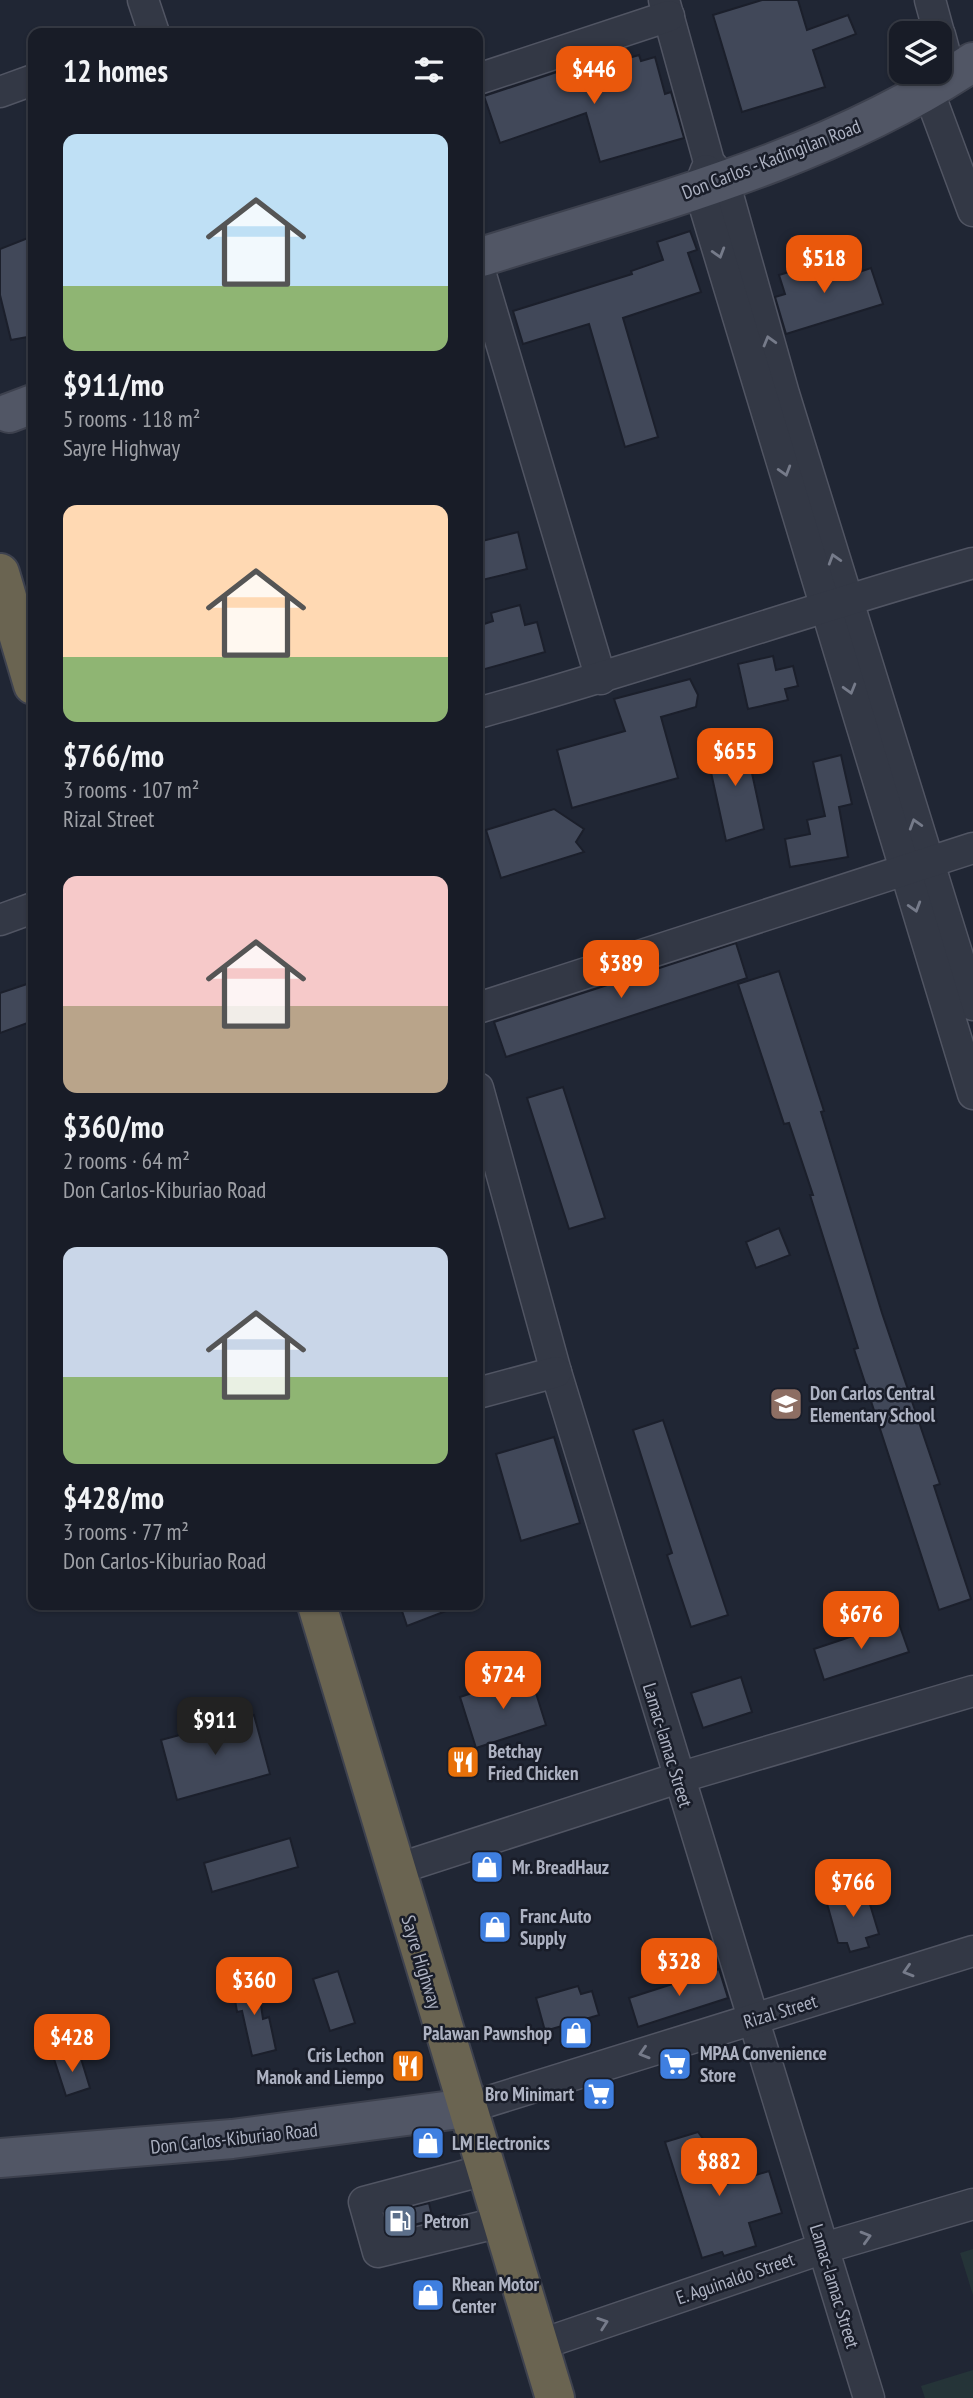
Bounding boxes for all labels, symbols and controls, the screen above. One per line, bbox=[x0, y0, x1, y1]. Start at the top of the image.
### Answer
map controls bbox=[889, 21, 952, 84]
button: layers bbox=[889, 21, 952, 84]
pin: $446 bbox=[553, 46, 635, 106]
text: 12 homes bbox=[63, 51, 168, 90]
icon: filters bbox=[410, 51, 448, 89]
text: $446 bbox=[572, 54, 616, 83]
street label: Don Carlos - Kadingilan Road bbox=[678, 114, 864, 204]
icon: home bbox=[193, 179, 319, 305]
pin: $518 bbox=[783, 236, 865, 295]
text: $518 bbox=[802, 243, 846, 272]
one-way arrow bbox=[711, 247, 726, 259]
one-way arrow bbox=[763, 335, 778, 347]
text: $911/mo bbox=[63, 365, 164, 404]
text: 5 rooms · 118 m² bbox=[63, 404, 200, 433]
text: Sayre Highway bbox=[63, 433, 180, 462]
one-way arrow bbox=[777, 465, 792, 477]
icon: home bbox=[193, 550, 319, 676]
one-way arrow bbox=[828, 553, 843, 565]
one-way arrow bbox=[842, 683, 857, 695]
pin: $655 bbox=[694, 728, 776, 788]
text: $766/mo bbox=[63, 736, 164, 775]
text: $655 bbox=[713, 736, 757, 765]
text: 3 rooms · 107 m² bbox=[63, 775, 199, 804]
text: Rizal Street bbox=[63, 804, 154, 833]
one-way arrow bbox=[908, 818, 923, 830]
one-way arrow bbox=[906, 901, 921, 913]
icon: home bbox=[193, 921, 319, 1047]
pin: $389 bbox=[580, 940, 662, 1000]
text: $389 bbox=[599, 948, 643, 977]
text: $360/mo bbox=[63, 1107, 164, 1146]
text: 2 rooms · 64 m² bbox=[63, 1146, 190, 1175]
text: Don Carlos-Kiburiao Road bbox=[63, 1175, 266, 1204]
icon: home bbox=[193, 1292, 319, 1418]
place label: Don Carlos Central Elementary School bbox=[810, 1381, 935, 1427]
school or university icon: Don Carlos Central Elementary School bbox=[767, 1385, 805, 1423]
text: $428/mo bbox=[63, 1478, 164, 1517]
text: 3 rooms · 77 m² bbox=[63, 1517, 189, 1546]
text: Don Carlos-Kiburiao Road bbox=[63, 1546, 266, 1575]
pin: $676 bbox=[820, 1592, 902, 1651]
text: $676 bbox=[839, 1599, 883, 1628]
pin: $724 bbox=[462, 1652, 544, 1711]
text: $724 bbox=[481, 1659, 525, 1688]
street label: Lamac-lamac Street bbox=[638, 1680, 698, 1811]
pin: $911 bbox=[174, 1698, 256, 1757]
text: $911 bbox=[193, 1705, 237, 1734]
place label: Betchay Fried Chicken bbox=[488, 1739, 579, 1785]
restaurant icon: Betchay Fried Chicken bbox=[444, 1743, 482, 1781]
shop icon: Mr. BreadHauz bbox=[468, 1848, 506, 1886]
place label: Mr. BreadHauz bbox=[512, 1855, 609, 1879]
pin: $766 bbox=[812, 1860, 894, 1919]
text: $766 bbox=[831, 1867, 875, 1896]
place label: Franc Auto Supply bbox=[520, 1904, 591, 1950]
shop icon: Franc Auto Supply bbox=[476, 1908, 514, 1946]
street label: Sayre Highway bbox=[396, 1912, 448, 2013]
pin: $328 bbox=[638, 1938, 720, 1998]
text: $328 bbox=[657, 1946, 701, 1975]
pin: $360 bbox=[213, 1958, 295, 2017]
one-way arrow bbox=[902, 1963, 914, 1978]
text: $360 bbox=[232, 1965, 276, 1994]
street label: Rizal Street bbox=[740, 1988, 820, 2034]
pin: $428 bbox=[31, 2014, 113, 2074]
shop icon: Palawan Pawnshop bbox=[557, 2014, 595, 2052]
place label: Palawan Pawnshop bbox=[423, 2021, 552, 2045]
text: $428 bbox=[50, 2022, 94, 2051]
place label: MPAA Convenience Store bbox=[700, 2041, 827, 2087]
place label: Cris Lechon Manok and Liempo bbox=[257, 2043, 384, 2089]
one-way arrow bbox=[638, 2044, 650, 2059]
supermarket icon: MPAA Convenience Store bbox=[656, 2045, 694, 2083]
restaurant icon: Cris Lechon Manok and Liempo bbox=[389, 2047, 427, 2085]
supermarket icon: Bro Minimart bbox=[580, 2075, 618, 2113]
place label: Bro Minimart bbox=[485, 2082, 574, 2106]
street label: Don Carlos-Kiburiao Road bbox=[149, 2117, 319, 2159]
shop icon: LM Electronics bbox=[409, 2124, 447, 2162]
place label: LM Electronics bbox=[452, 2131, 550, 2155]
pin: $882 bbox=[678, 2138, 760, 2198]
text: $882 bbox=[697, 2146, 741, 2175]
fuel station icon: Petron bbox=[381, 2202, 419, 2240]
place label: Petron bbox=[424, 2209, 469, 2233]
street label: Lamac-lamac Street bbox=[805, 2221, 865, 2352]
one-way arrow bbox=[860, 2230, 872, 2245]
street label: E. Aguinaldo Street bbox=[673, 2246, 798, 2309]
place label: Rhean Motor Center bbox=[452, 2272, 540, 2318]
shop icon: Rhean Motor Center bbox=[409, 2276, 447, 2314]
one-way arrow bbox=[597, 2317, 609, 2331]

